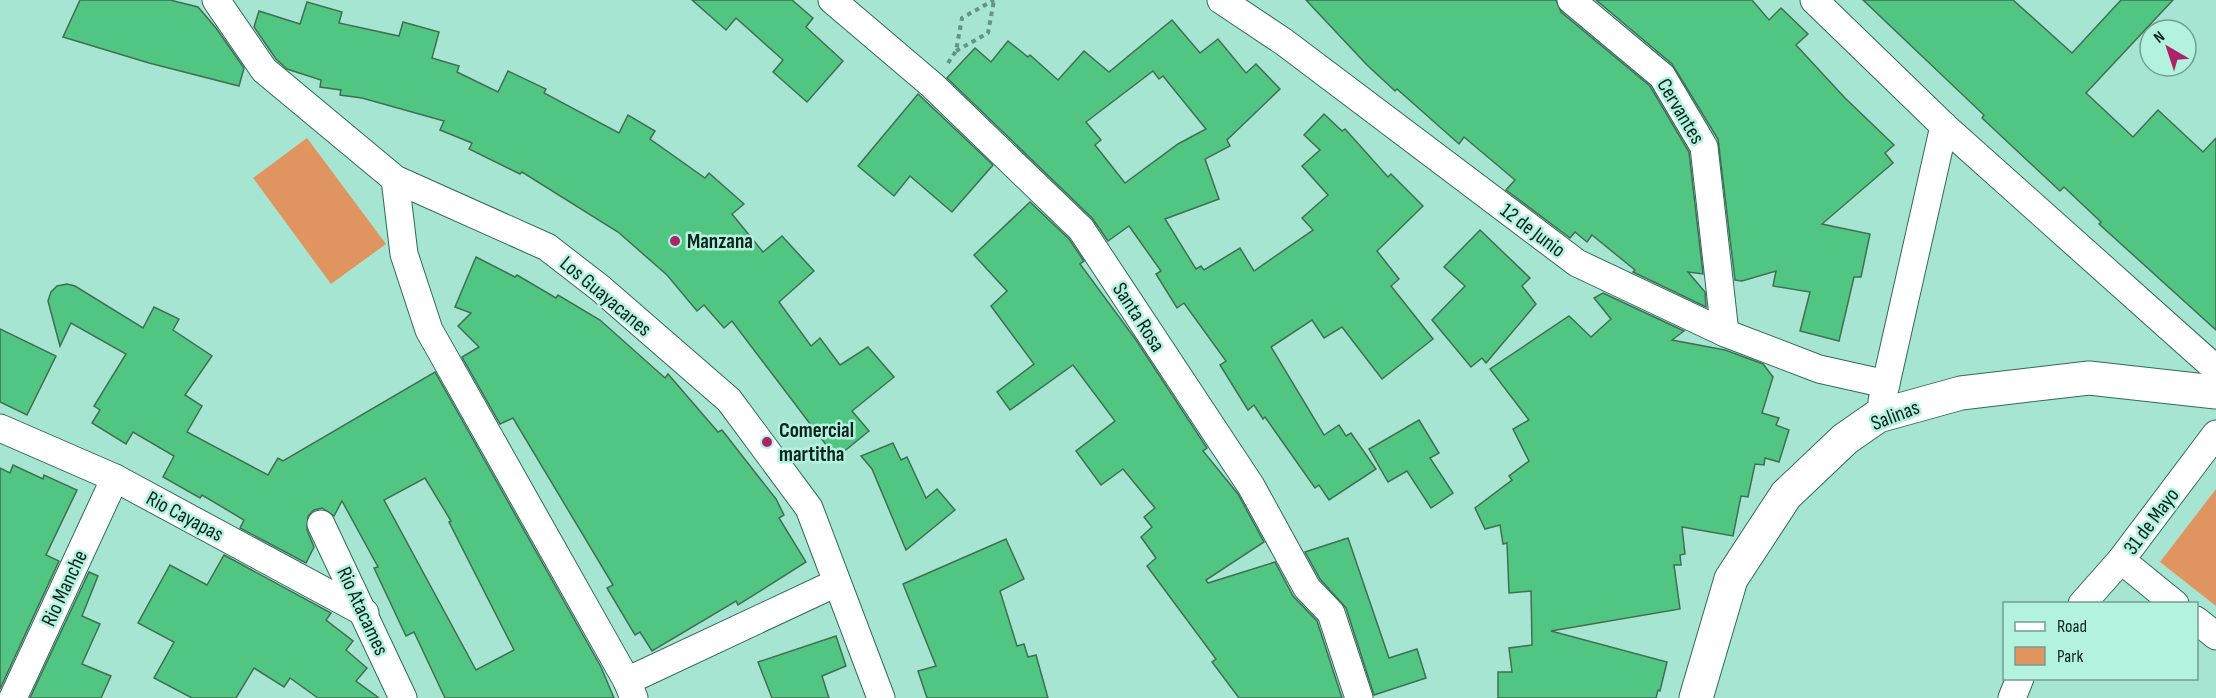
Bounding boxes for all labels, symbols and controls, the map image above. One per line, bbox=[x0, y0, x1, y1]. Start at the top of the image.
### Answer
north arrow bbox=[2138, 18, 2198, 78]
text: N bbox=[2150, 27, 2169, 48]
street label: Cervantes bbox=[1651, 74, 1710, 149]
street label: 12 de Junio bbox=[1495, 198, 1570, 263]
place label: Manzana bbox=[687, 229, 753, 254]
marker: Manzana bbox=[668, 234, 682, 248]
street label: Los Guayacanes bbox=[555, 251, 656, 342]
street label: Santa Rosa bbox=[1107, 278, 1170, 357]
street label: Salinas bbox=[1867, 395, 1923, 436]
place label: Comercial martitha bbox=[779, 418, 854, 467]
marker: Comercial martitha bbox=[760, 435, 774, 449]
street label: 31 de Mayo bbox=[2118, 483, 2185, 560]
street label: Rio Cayapas bbox=[142, 486, 228, 547]
street label: Rio Manche bbox=[36, 546, 93, 630]
street label: Rio Atacames bbox=[331, 563, 394, 659]
legend bbox=[2003, 602, 2198, 680]
text: Road bbox=[2057, 616, 2087, 637]
text: Park bbox=[2057, 646, 2083, 667]

